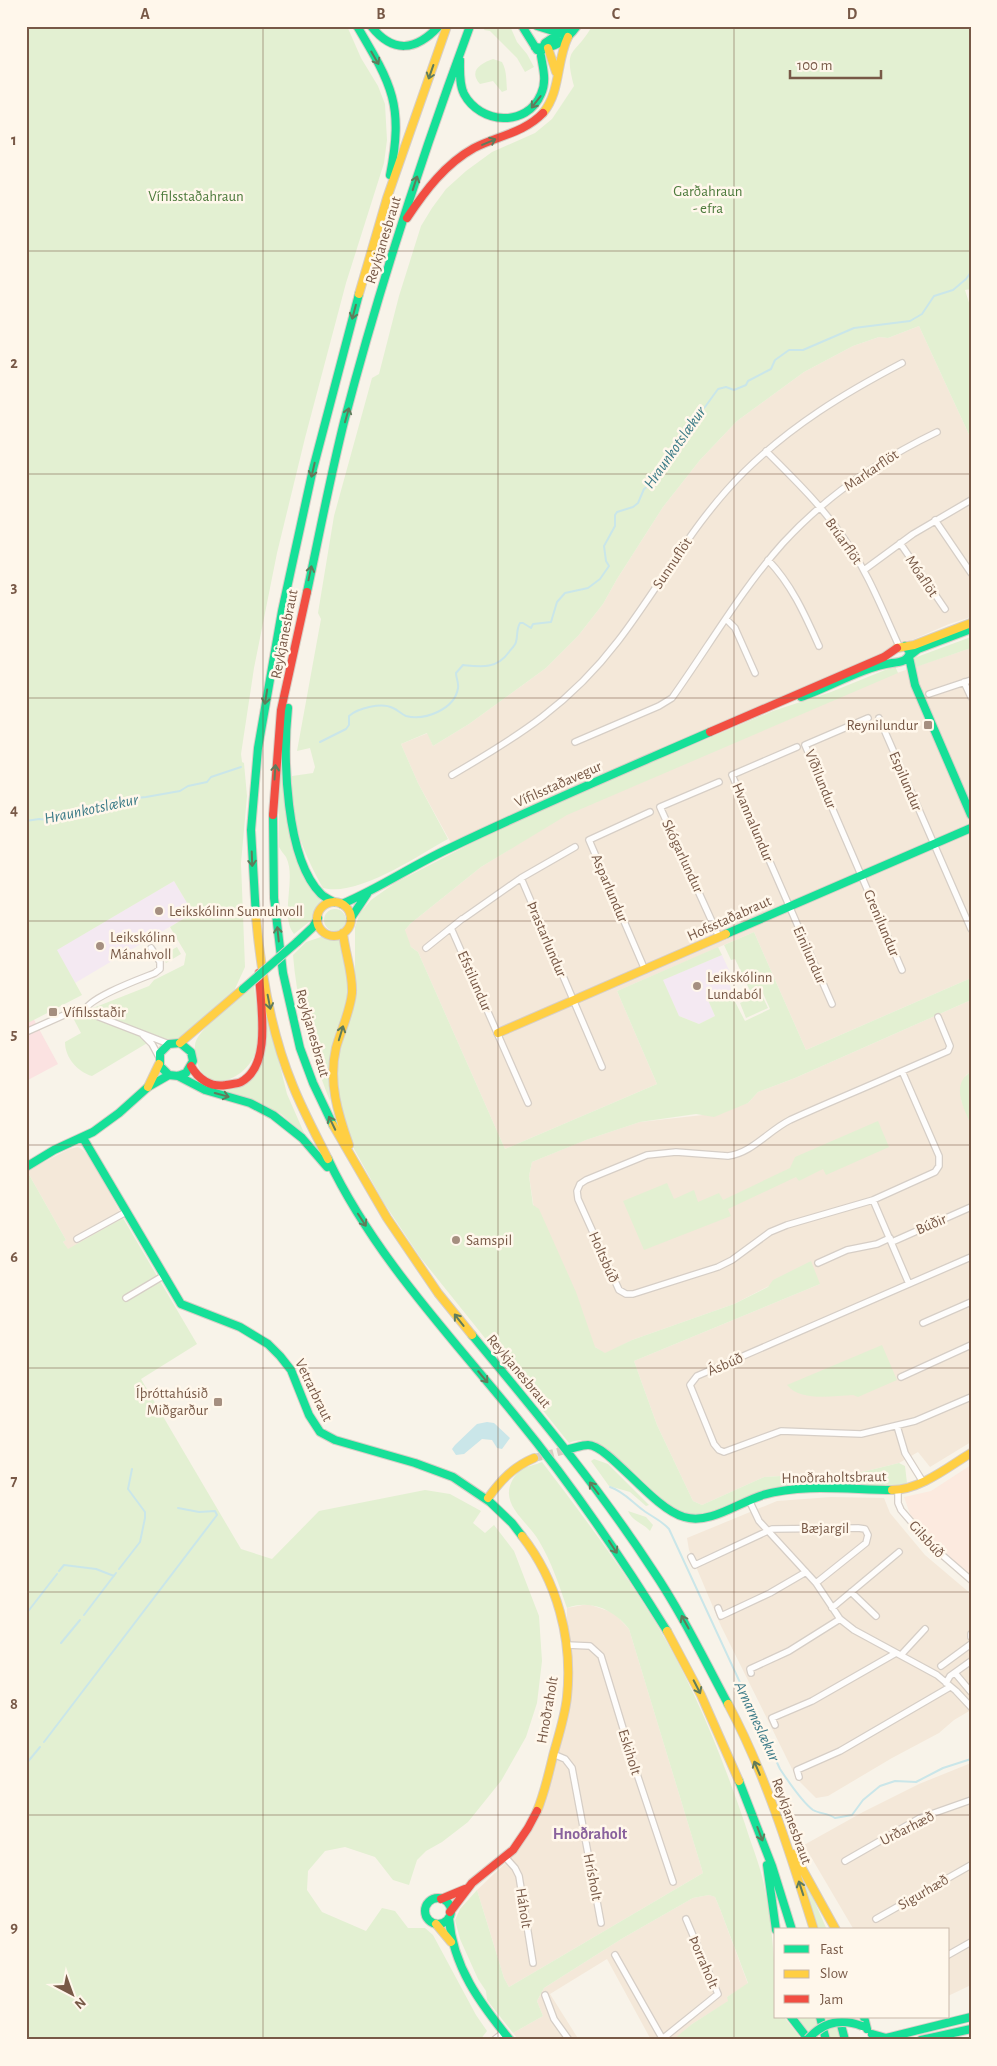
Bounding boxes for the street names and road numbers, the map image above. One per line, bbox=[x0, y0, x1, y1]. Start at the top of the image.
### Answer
street label: Reykjanesbraut bbox=[363, 194, 404, 286]
street label: Markarflöt bbox=[841, 447, 901, 494]
street label: Brúarflöt bbox=[822, 515, 865, 567]
street label: Sunnuflöt bbox=[650, 535, 695, 592]
street label: Móaflöt bbox=[902, 553, 941, 600]
street label: Reykjanesbraut bbox=[268, 588, 301, 680]
street label: Víðilundur bbox=[802, 748, 839, 811]
street label: Espilundur bbox=[886, 749, 925, 813]
street label: Vífilsstaðavegur bbox=[512, 759, 604, 810]
street label: Hvannalundur bbox=[729, 781, 776, 864]
street label: Skógarlundur bbox=[659, 817, 706, 895]
street label: Asparlundur bbox=[588, 852, 631, 925]
street label: Grenilundur bbox=[861, 888, 902, 959]
street label: Hofsstaðabraut bbox=[685, 893, 774, 944]
street label: Þrastarlundur bbox=[524, 899, 569, 979]
street label: Einilundur bbox=[790, 924, 829, 986]
street label: Efstilundur bbox=[455, 949, 495, 1014]
street label: Reykjanesbraut bbox=[293, 988, 332, 1079]
street label: Búðir bbox=[914, 1211, 949, 1238]
street label: Holtsbúð bbox=[586, 1229, 621, 1285]
street label: Reykjanesbraut bbox=[484, 1332, 554, 1411]
street label: Ásbúð bbox=[704, 1349, 745, 1379]
street label: Vetrarbraut bbox=[292, 1357, 335, 1424]
street label: Hnoðraholtsbraut bbox=[781, 1469, 887, 1486]
street label: Gilsbúð bbox=[906, 1518, 947, 1561]
street label: Bæjargil bbox=[801, 1521, 849, 1536]
street label: Hnoðraholt bbox=[534, 1675, 561, 1745]
street label: Eskiholt bbox=[615, 1728, 644, 1777]
street label: Reykjanesbraut bbox=[769, 1776, 814, 1866]
street label: Urðarhæð bbox=[878, 1809, 937, 1848]
street label: Hrísholt bbox=[581, 1852, 604, 1902]
street label: Sigurhæð bbox=[895, 1872, 951, 1913]
street label: Háholt bbox=[513, 1887, 534, 1929]
street label: Þorraholt bbox=[686, 1934, 721, 1991]

